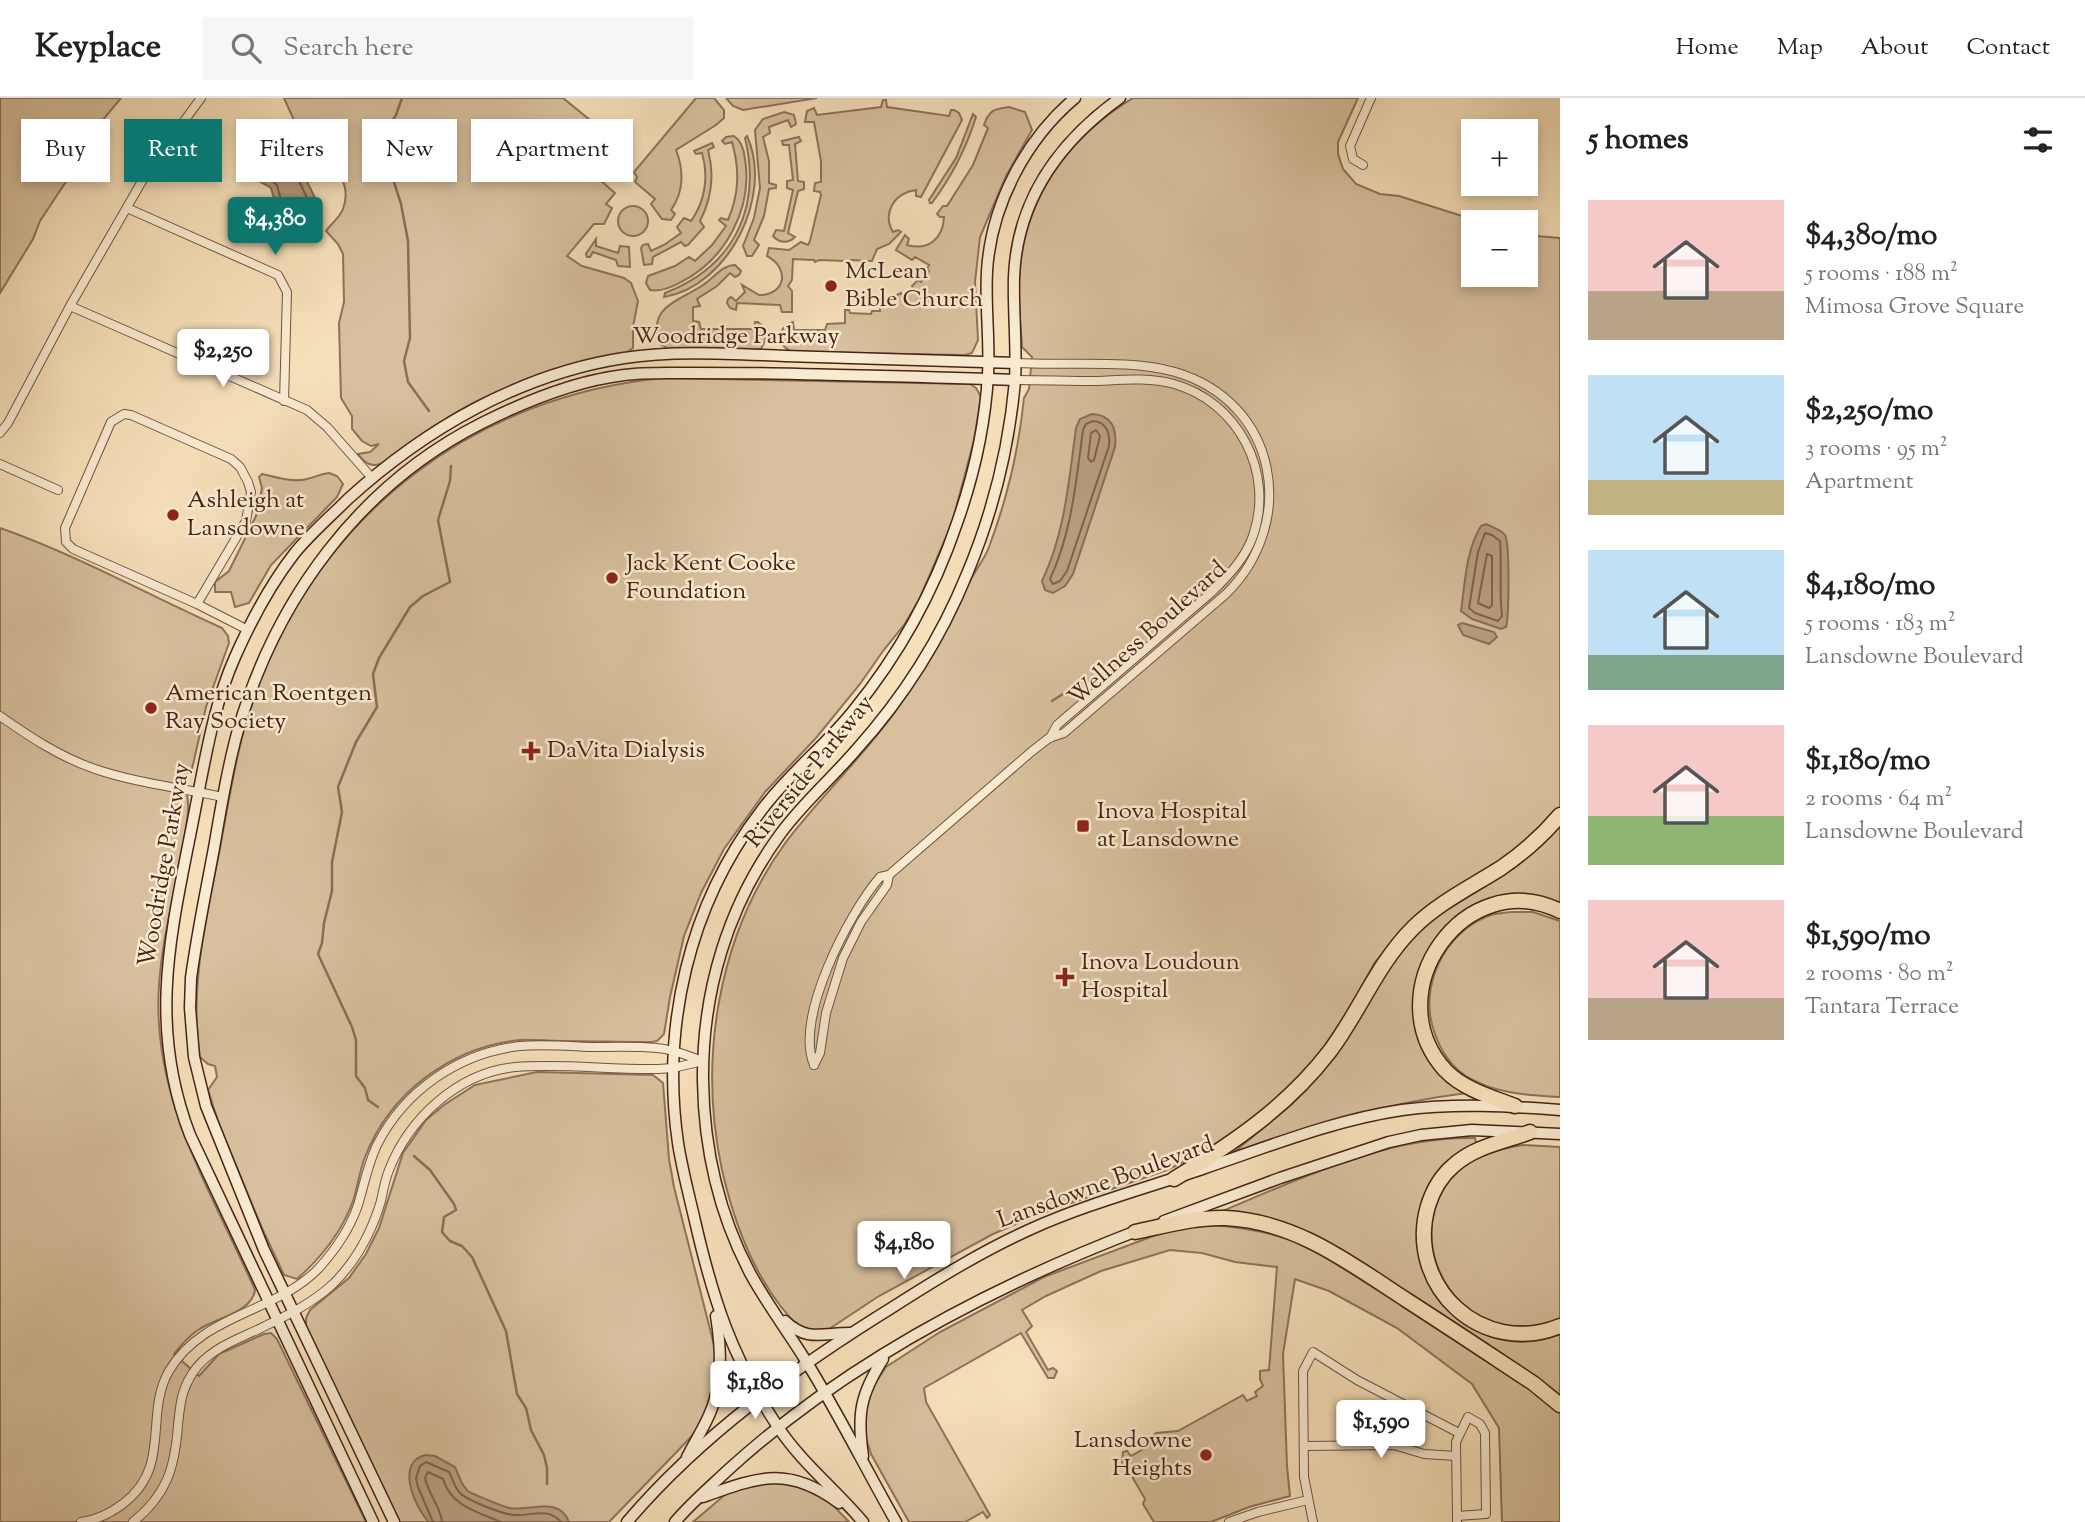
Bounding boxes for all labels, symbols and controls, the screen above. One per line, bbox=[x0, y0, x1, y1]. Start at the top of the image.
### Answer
search box bbox=[203, 17, 693, 80]
text: Keyplace bbox=[35, 24, 161, 72]
icon: search bbox=[227, 29, 265, 67]
text: Search here bbox=[283, 30, 414, 67]
text: Home bbox=[1676, 31, 1739, 65]
text: Map bbox=[1777, 31, 1823, 65]
text: About bbox=[1861, 31, 1928, 65]
text: Contact bbox=[1966, 31, 2050, 65]
chip: Buy bbox=[21, 119, 110, 182]
chip: Rent bbox=[124, 119, 222, 182]
chip: Filters bbox=[236, 119, 348, 182]
chip: New bbox=[362, 119, 457, 182]
chip: Apartment bbox=[471, 119, 633, 182]
map controls bbox=[1461, 119, 1538, 287]
button: + bbox=[1461, 119, 1538, 196]
text: 5 homes bbox=[1588, 119, 1689, 162]
icon: filters bbox=[2019, 121, 2057, 159]
pin: $4,380 bbox=[218, 198, 332, 257]
text: $4,380 bbox=[244, 203, 306, 236]
button: − bbox=[1461, 210, 1538, 287]
text: $4,380/mo bbox=[1805, 215, 1937, 258]
icon: home bbox=[1644, 228, 1728, 312]
place label: McLean Bible Church bbox=[845, 255, 983, 317]
text: 5 rooms · 188 m² bbox=[1805, 258, 1958, 291]
marker: McLean Bible Church bbox=[823, 278, 839, 294]
text: Mimosa Grove Square bbox=[1805, 291, 2024, 324]
street label: Woodridge Parkway bbox=[633, 320, 839, 354]
pin: $2,250 bbox=[166, 330, 280, 389]
text: $2,250 bbox=[193, 335, 253, 368]
text: $2,250/mo bbox=[1805, 390, 1933, 433]
icon: home bbox=[1644, 403, 1728, 487]
text: 3 rooms · 95 m² bbox=[1805, 433, 1948, 466]
text: Apartment bbox=[1805, 466, 1914, 499]
place label: Ashleigh at Lansdowne bbox=[187, 484, 305, 546]
marker: Ashleigh at Lansdowne bbox=[165, 507, 181, 523]
place label: Jack Kent Cooke Foundation bbox=[624, 547, 796, 609]
street label: Wellness Boulevard bbox=[1061, 553, 1235, 715]
text: $4,180/mo bbox=[1805, 565, 1935, 608]
marker: Jack Kent Cooke Foundation bbox=[604, 570, 620, 586]
icon: home bbox=[1644, 578, 1728, 662]
text: 5 rooms · 183 m² bbox=[1805, 608, 1956, 641]
text: Lansdowne Boulevard bbox=[1805, 641, 2024, 674]
place label: American Roentgen Ray Society bbox=[165, 677, 372, 739]
street label: Riverside Parkway bbox=[738, 688, 882, 856]
marker: American Roentgen Ray Society bbox=[143, 700, 159, 716]
place label: DaVita Dialysis bbox=[547, 734, 705, 768]
text: $1,180/mo bbox=[1805, 740, 1931, 783]
marker: DaVita Dialysis bbox=[521, 741, 541, 761]
icon: home bbox=[1644, 753, 1728, 837]
street label: Woodridge Parkway bbox=[130, 760, 200, 970]
text: 2 rooms · 64 m² bbox=[1805, 783, 1952, 816]
place label: Inova Hospital at Lansdowne bbox=[1097, 795, 1248, 857]
text: Lansdowne Boulevard bbox=[1805, 816, 2024, 849]
marker: Inova Hospital at Lansdowne bbox=[1075, 818, 1091, 834]
text: $1,590/mo bbox=[1805, 915, 1931, 958]
icon: home bbox=[1644, 928, 1728, 1012]
place label: Inova Loudoun Hospital bbox=[1081, 946, 1240, 1008]
text: 2 rooms · 80 m² bbox=[1805, 958, 1953, 991]
marker: Inova Loudoun Hospital bbox=[1055, 967, 1075, 987]
text: Tantara Terrace bbox=[1805, 991, 1959, 1024]
street label: Lansdowne Boulevard bbox=[993, 1128, 1219, 1238]
pin: $4,180 bbox=[847, 1222, 961, 1281]
text: $4,180 bbox=[873, 1227, 935, 1260]
pin: $1,180 bbox=[698, 1362, 812, 1421]
text: $1,180 bbox=[726, 1367, 784, 1400]
pin: $1,590 bbox=[1324, 1400, 1438, 1460]
text: $1,590 bbox=[1352, 1406, 1410, 1439]
place label: Lansdowne Heights bbox=[1074, 1424, 1192, 1486]
marker: Lansdowne Heights bbox=[1198, 1447, 1214, 1463]

